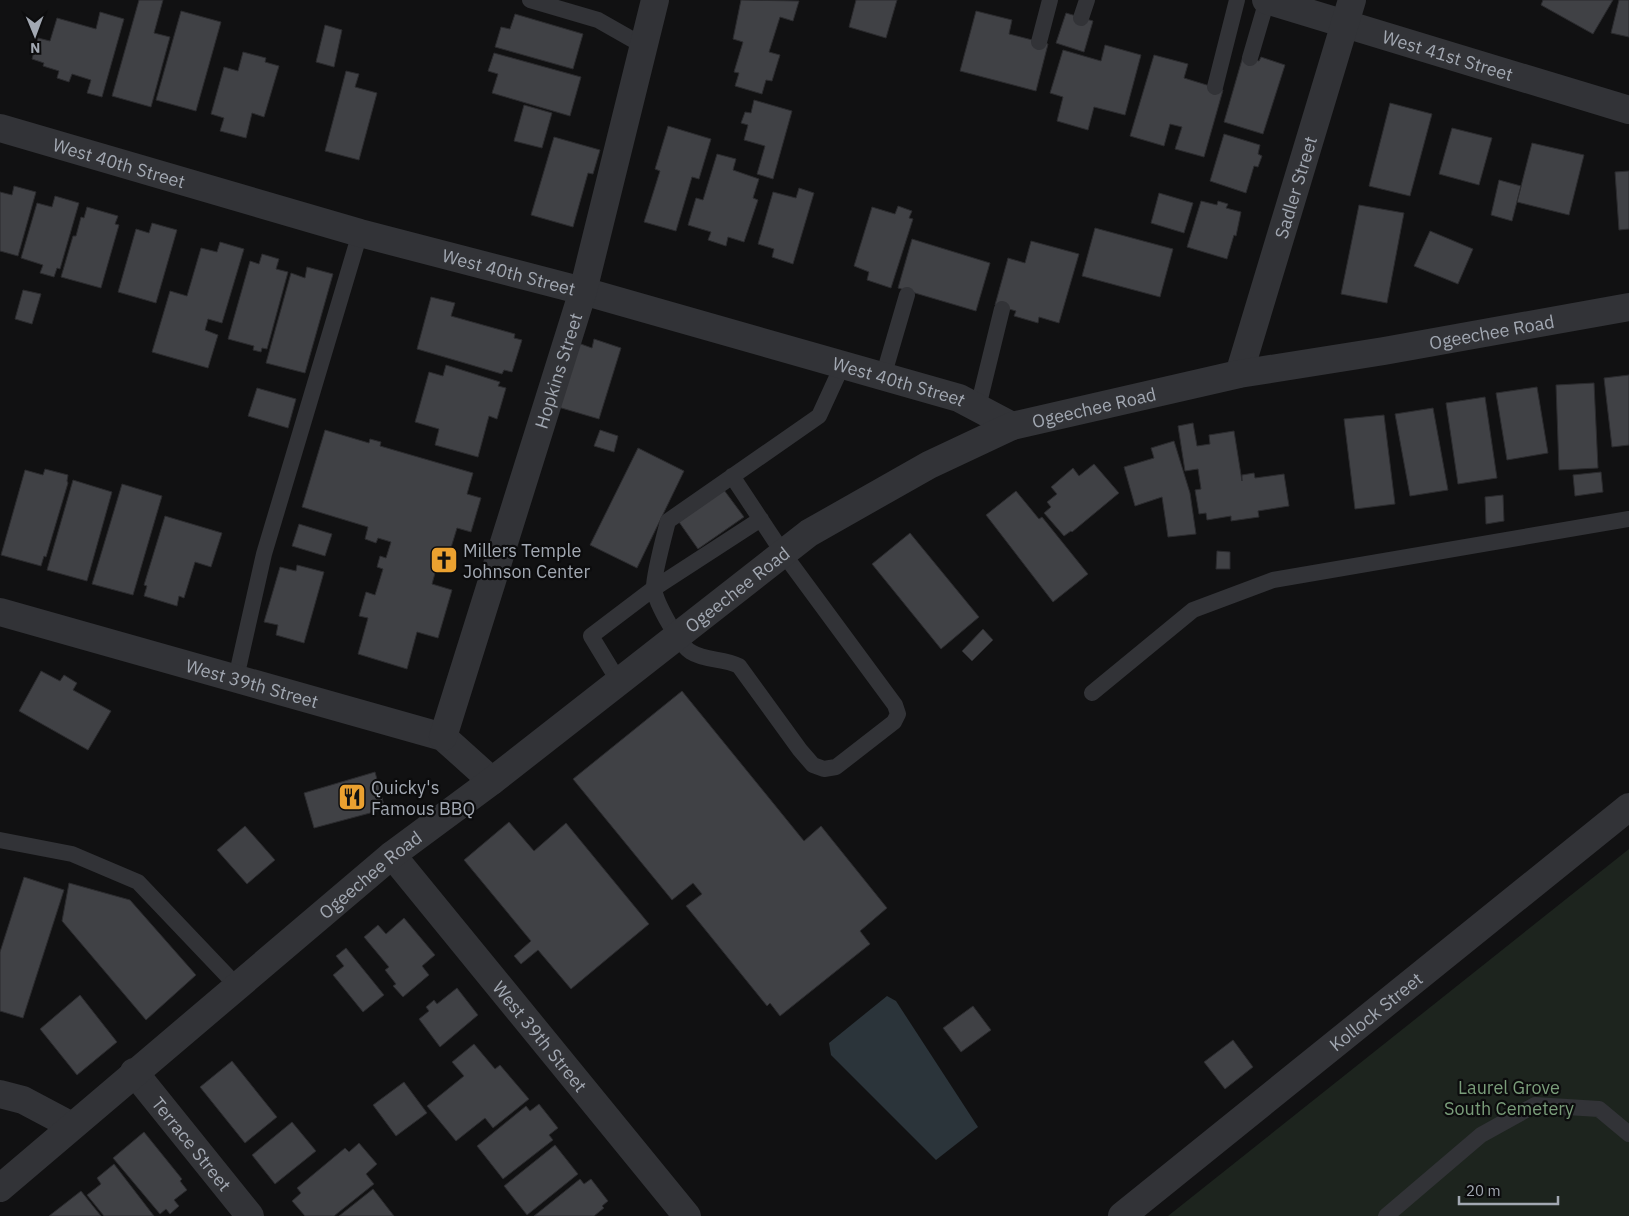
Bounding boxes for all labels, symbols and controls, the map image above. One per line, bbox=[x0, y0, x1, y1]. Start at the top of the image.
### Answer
north arrow bbox=[10, 10, 60, 60]
street label: West 41st Street bbox=[1380, 24, 1516, 86]
text: N bbox=[30, 39, 40, 57]
street label: West 40th Street bbox=[50, 133, 188, 193]
street label: Sadler Street bbox=[1269, 133, 1322, 241]
street label: West 40th Street bbox=[440, 243, 578, 300]
street label: Ogeechee Road bbox=[1427, 309, 1556, 354]
street label: Hopkins Street bbox=[529, 310, 587, 431]
street label: West 40th Street bbox=[830, 351, 970, 411]
street label: Ogeechee Road bbox=[1030, 382, 1158, 433]
place label: Millers Temple Johnson Center bbox=[463, 539, 590, 583]
street label: Ogeechee Road bbox=[680, 541, 794, 637]
church icon: Millers Temple Johnson Center bbox=[429, 545, 459, 575]
street label: West 39th Street bbox=[183, 654, 321, 713]
place label: Quicky's Famous BBQ bbox=[371, 776, 475, 820]
restaurant icon: Quicky's Famous BBQ bbox=[337, 782, 367, 812]
street label: Ogeechee Road bbox=[314, 826, 426, 924]
street label: Kollock Street bbox=[1324, 967, 1427, 1056]
street label: West 39th Street bbox=[488, 976, 592, 1096]
park label: Laurel Grove South Cemetery bbox=[1444, 1076, 1574, 1120]
street label: Terrace Street bbox=[147, 1092, 237, 1195]
scale bar bbox=[1459, 1174, 1558, 1206]
text: 20 m bbox=[1466, 1181, 1501, 1200]

